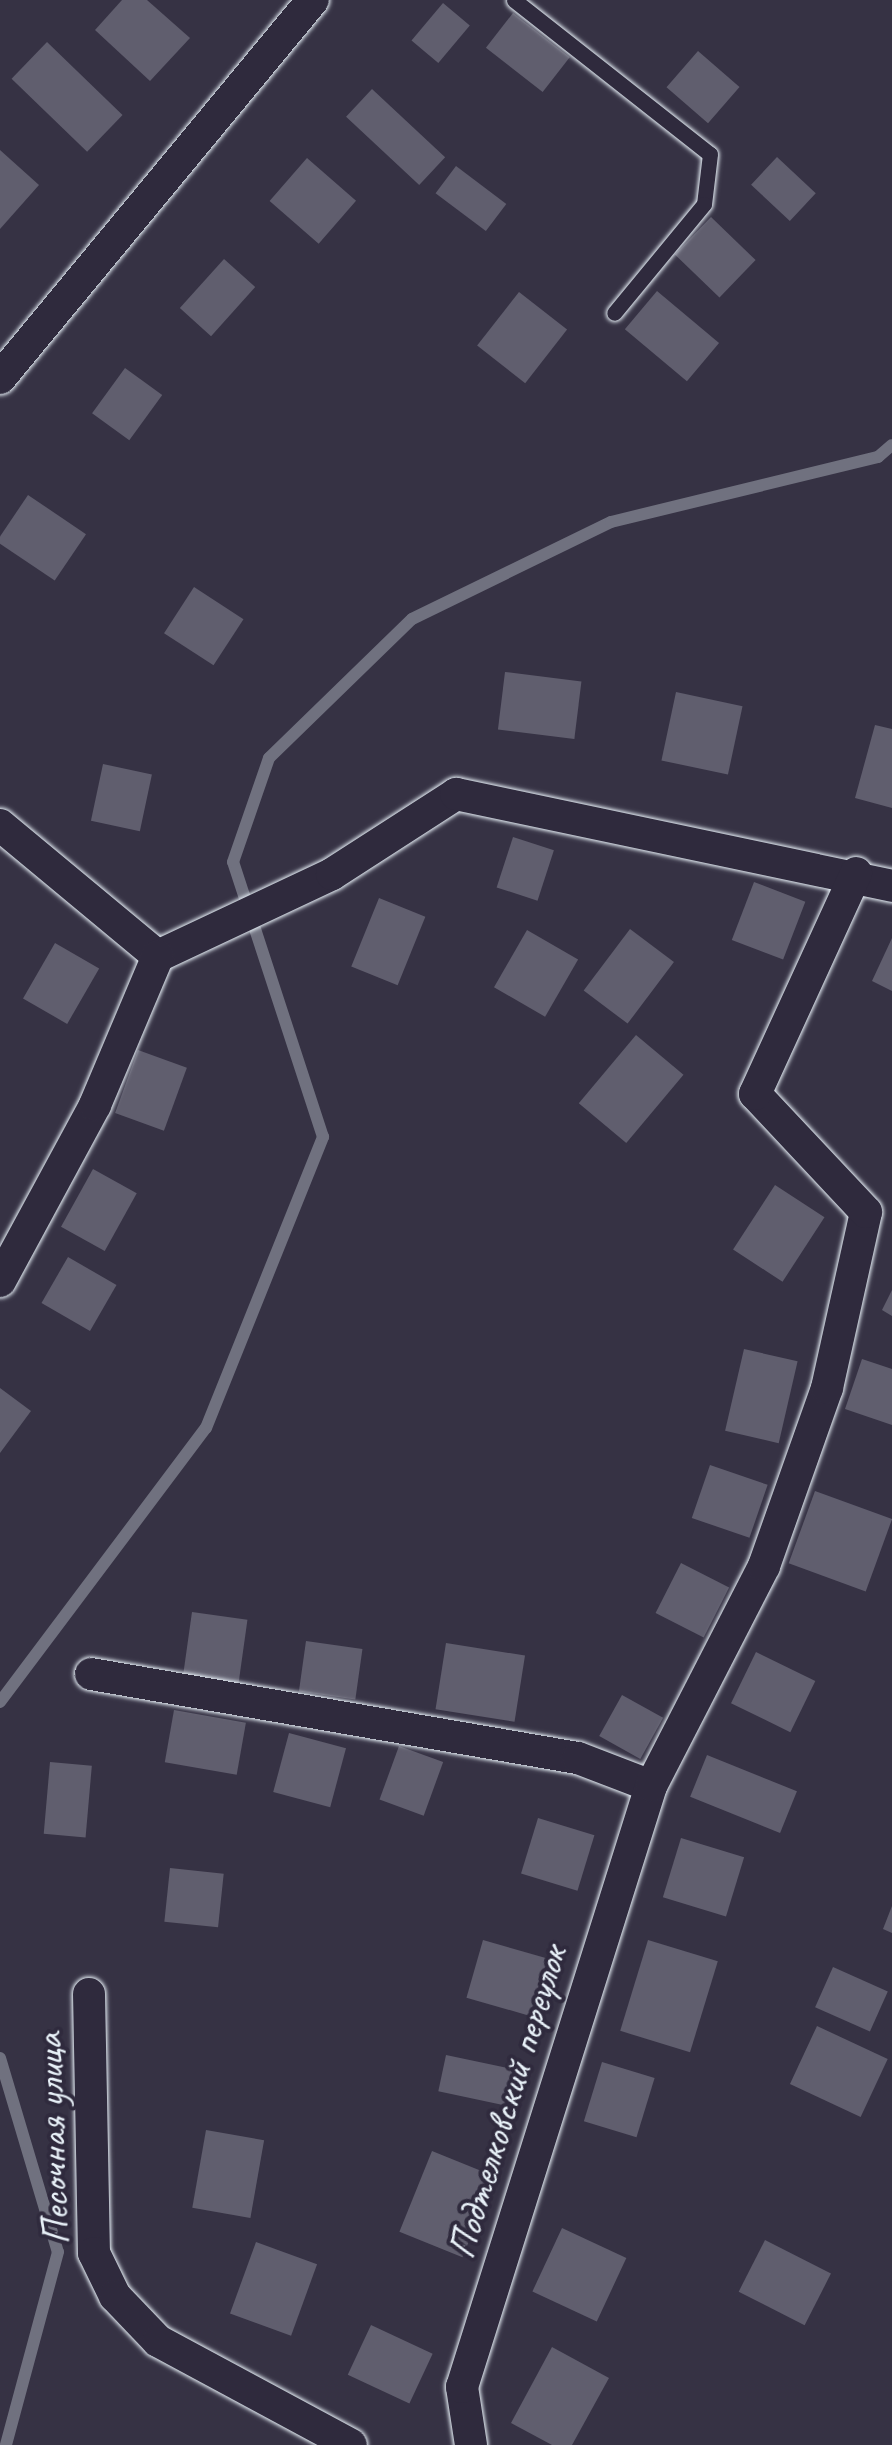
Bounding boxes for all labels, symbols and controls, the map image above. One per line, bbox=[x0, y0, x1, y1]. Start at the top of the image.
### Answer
street label: Подтелковский переулок bbox=[437, 1940, 577, 2264]
street label: Песочная улица bbox=[24, 2031, 80, 2247]

